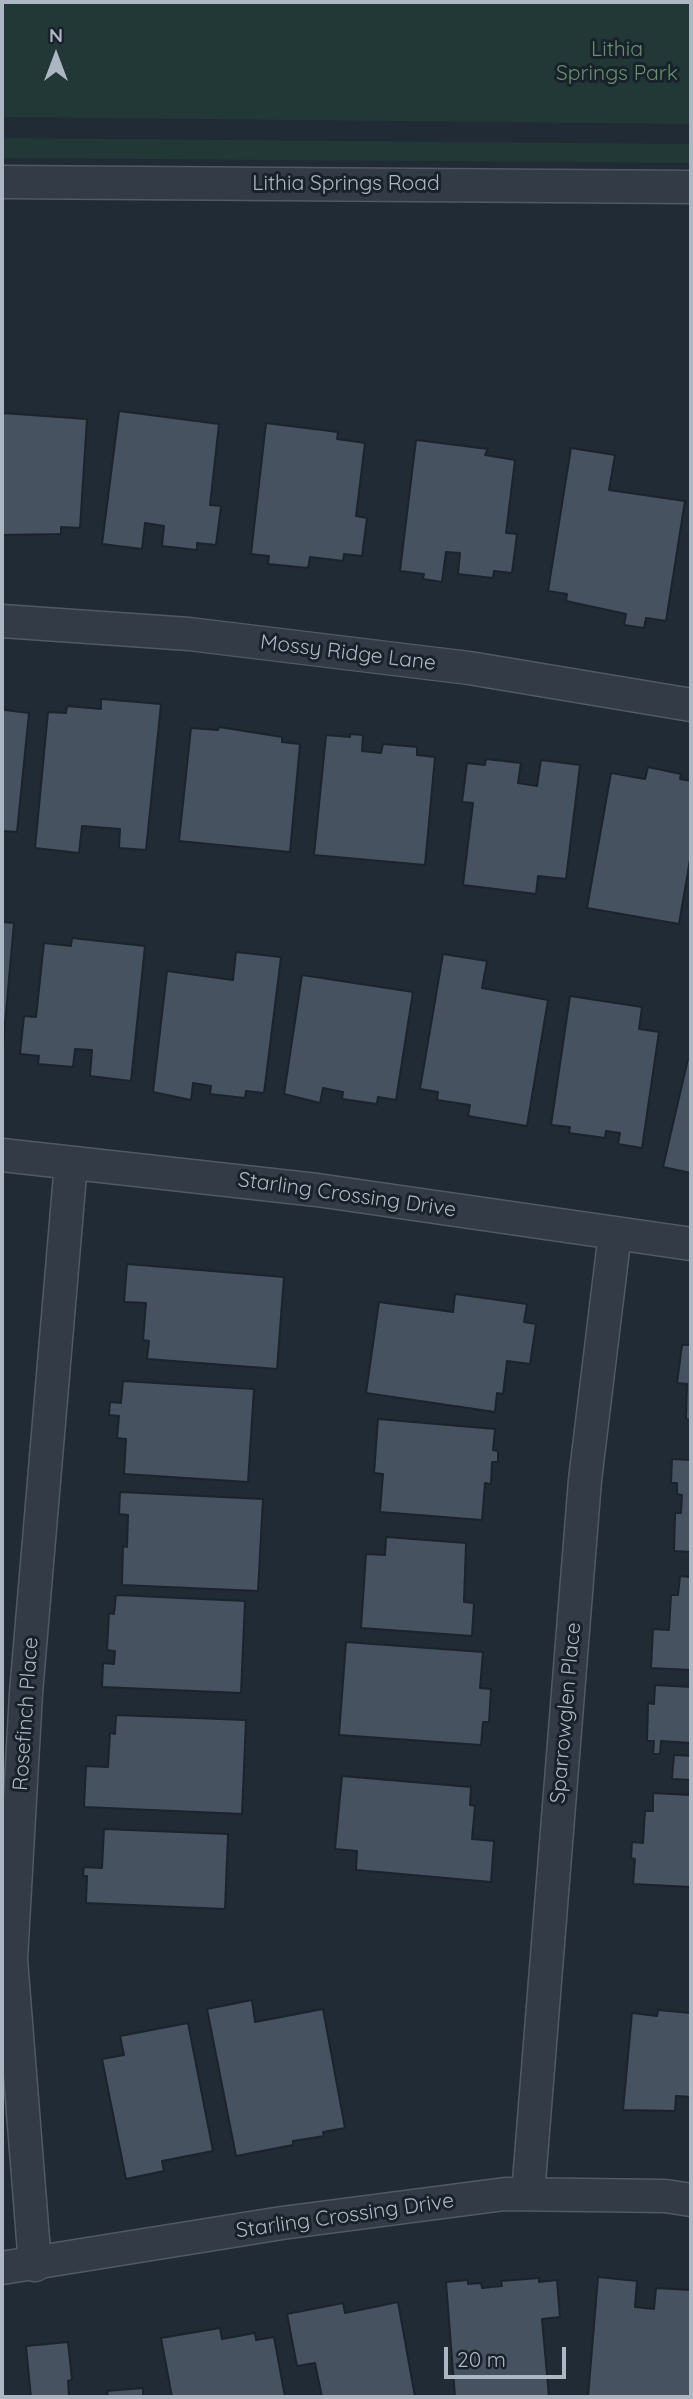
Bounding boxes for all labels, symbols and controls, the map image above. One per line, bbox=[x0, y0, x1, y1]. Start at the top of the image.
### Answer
north arrow bbox=[21, 21, 91, 91]
text: N bbox=[49, 23, 63, 47]
park label: Lithia Springs Park bbox=[556, 37, 678, 87]
street label: Lithia Springs Road bbox=[252, 171, 440, 197]
street label: Mossy Ridge Lane bbox=[259, 630, 437, 676]
street label: Starling Crossing Drive bbox=[236, 1167, 458, 1223]
street label: Sparrowglen Place bbox=[546, 1621, 586, 1805]
street label: Rosefinch Place bbox=[8, 1636, 44, 1792]
street label: Starling Crossing Drive bbox=[234, 2188, 456, 2244]
scale bar bbox=[448, 2332, 570, 2376]
text: 20 m bbox=[457, 2346, 506, 2372]

